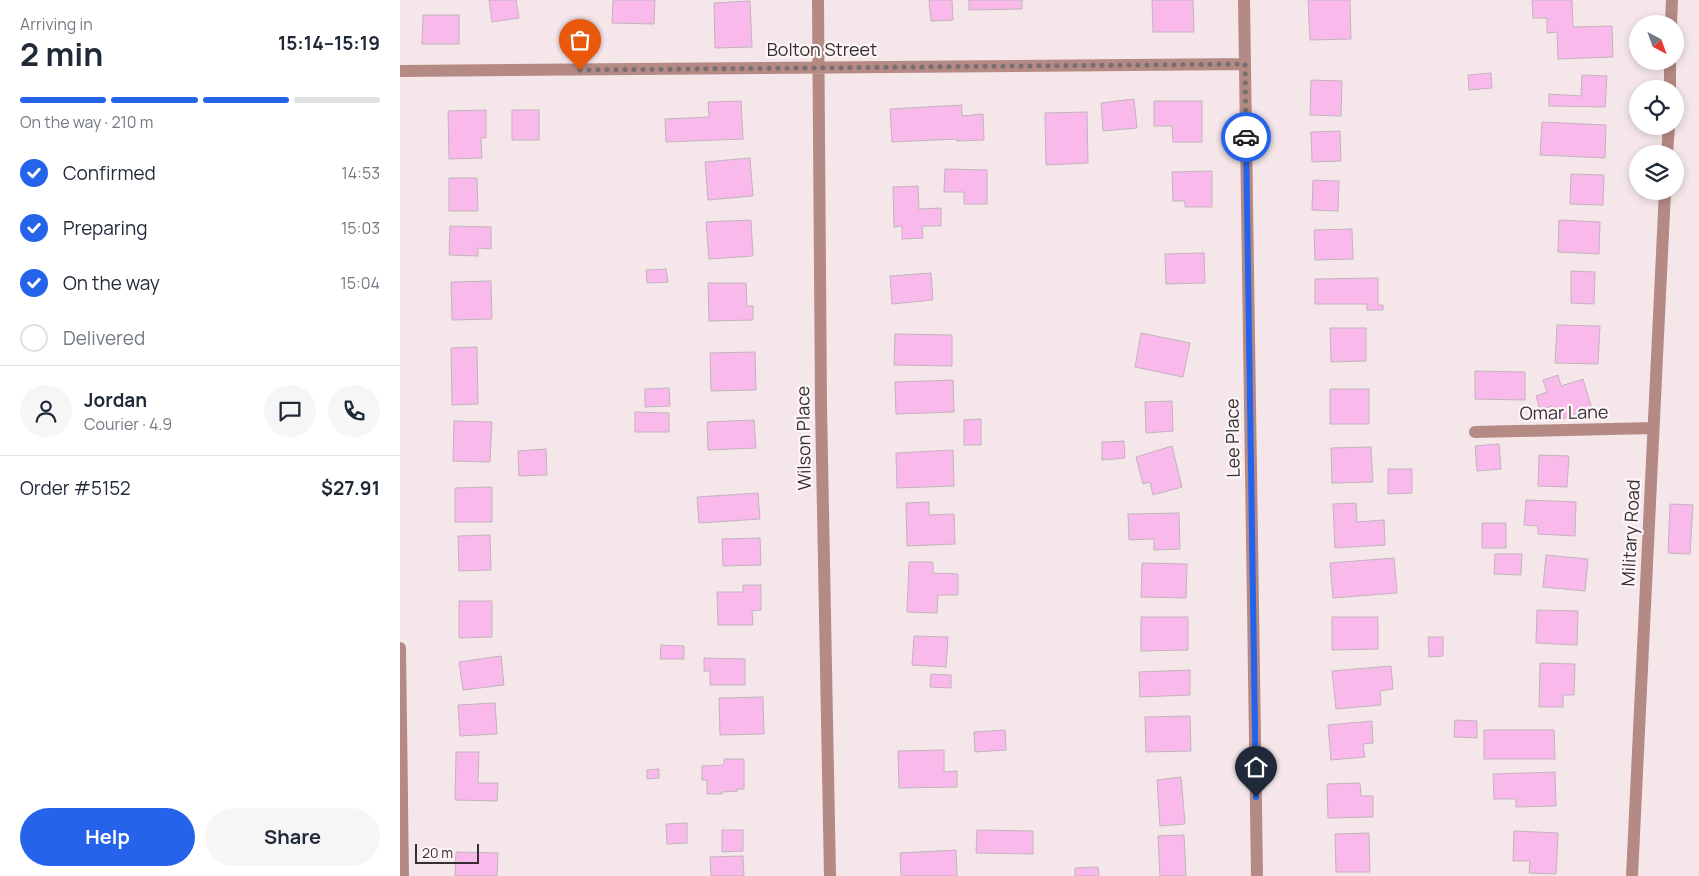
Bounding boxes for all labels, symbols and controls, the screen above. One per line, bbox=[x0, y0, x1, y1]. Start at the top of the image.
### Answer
text: Arriving in bbox=[20, 13, 93, 35]
north arrow bbox=[1629, 15, 1684, 70]
map controls bbox=[1629, 15, 1684, 200]
pin bbox=[559, 19, 601, 70]
icon: bag bbox=[566, 26, 594, 54]
text: 15:14–15:19 bbox=[278, 30, 380, 56]
text: 2 min bbox=[20, 32, 103, 76]
street label: Bolton Street bbox=[767, 37, 877, 61]
button: locate bbox=[1629, 80, 1684, 135]
text: On the way · 210 m bbox=[20, 111, 153, 133]
courier bbox=[1221, 112, 1271, 162]
icon: car bbox=[1232, 123, 1260, 151]
button: layers bbox=[1629, 145, 1684, 200]
icon: check bbox=[20, 159, 48, 187]
text: Confirmed bbox=[63, 160, 156, 186]
text: 14:53 bbox=[341, 162, 380, 184]
icon: check bbox=[20, 214, 48, 242]
text: Preparing bbox=[63, 215, 148, 241]
text: 15:03 bbox=[341, 217, 380, 239]
icon: check bbox=[20, 269, 48, 297]
text: On the way bbox=[63, 270, 160, 296]
text: 15:04 bbox=[341, 272, 380, 294]
text: Delivered bbox=[63, 325, 145, 351]
button: person bbox=[20, 385, 72, 437]
button: chat bbox=[264, 385, 316, 437]
button: phone bbox=[328, 385, 380, 437]
street label: Wilson Place bbox=[790, 386, 816, 491]
text: Jordan bbox=[84, 387, 147, 413]
street label: Lee Place bbox=[1219, 398, 1245, 478]
street label: Omar Lane bbox=[1519, 399, 1609, 425]
text: Courier · 4.9 bbox=[84, 413, 172, 435]
text: Order #5152 bbox=[20, 475, 131, 501]
text: $27.91 bbox=[321, 475, 380, 501]
street label: Military Road bbox=[1615, 479, 1645, 587]
pin bbox=[1235, 746, 1277, 797]
icon: home bbox=[1242, 753, 1270, 781]
button: Help bbox=[20, 808, 195, 866]
button: Share bbox=[205, 808, 380, 866]
scale bar bbox=[415, 841, 479, 864]
text: 20 m bbox=[422, 843, 453, 862]

